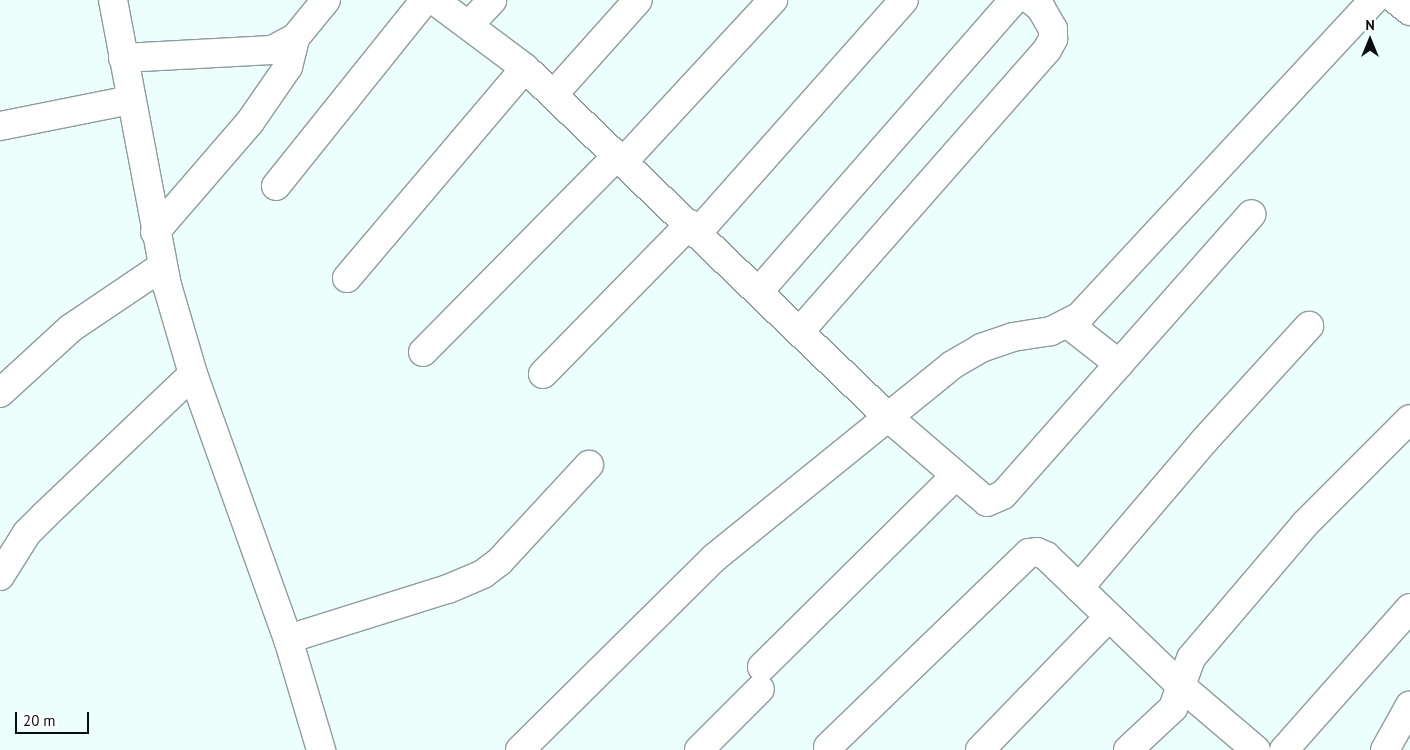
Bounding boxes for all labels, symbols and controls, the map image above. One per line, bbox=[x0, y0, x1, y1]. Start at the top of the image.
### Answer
north arrow bbox=[1345, 15, 1395, 65]
text: N bbox=[1365, 16, 1375, 34]
scale bar bbox=[18, 702, 91, 734]
text: 20 m bbox=[23, 711, 56, 730]

